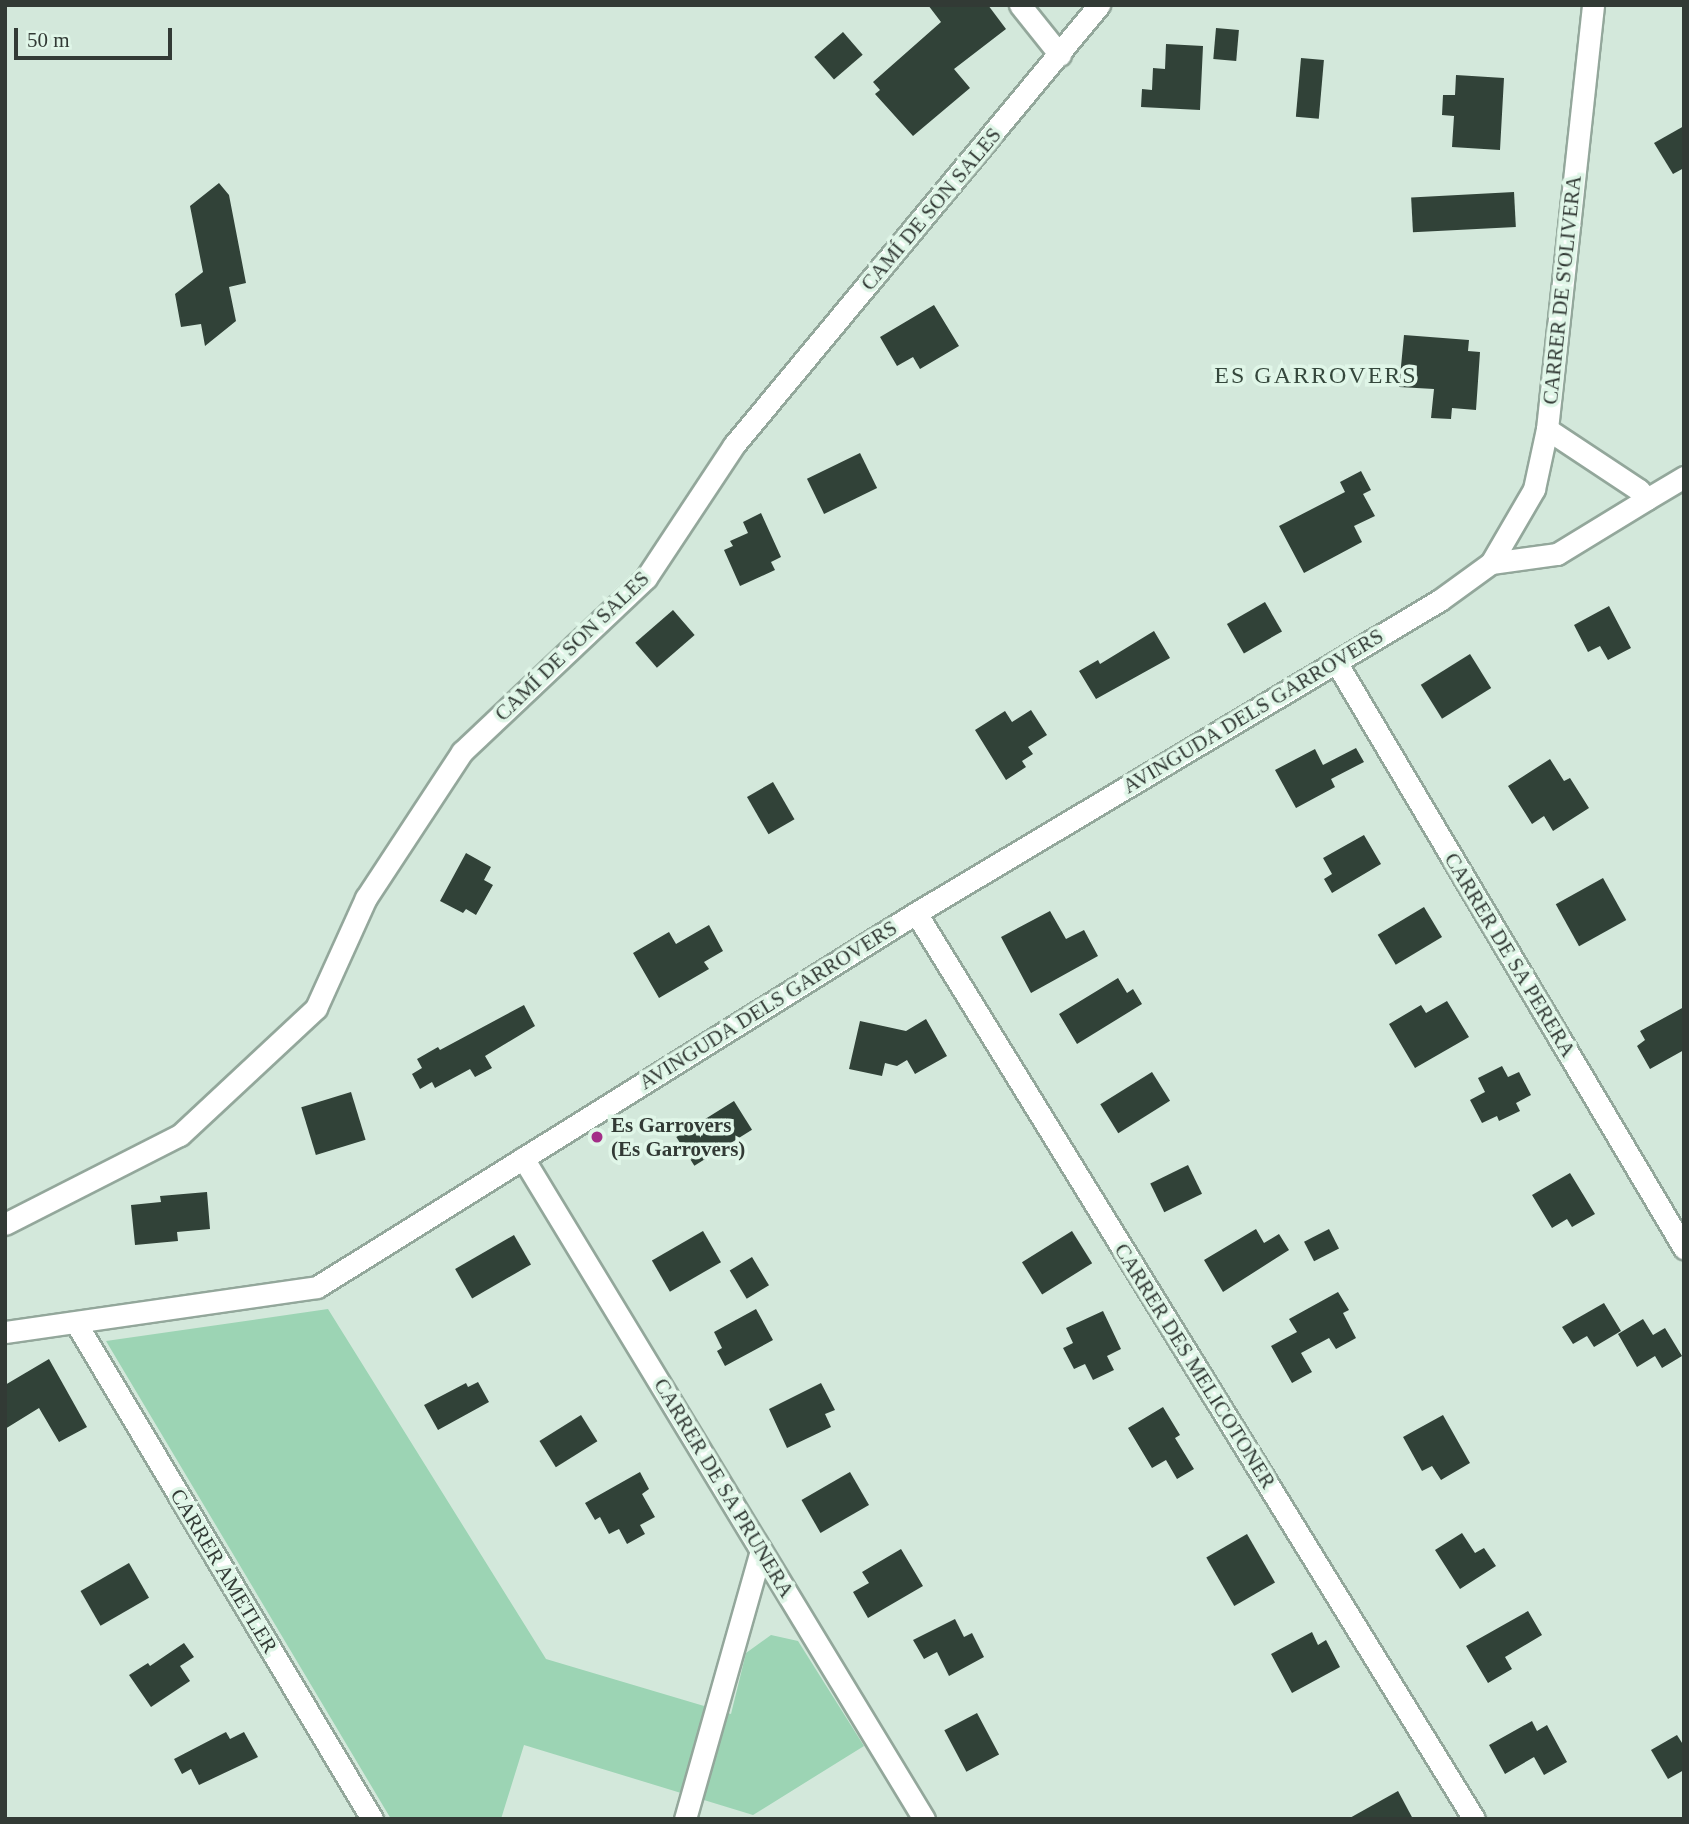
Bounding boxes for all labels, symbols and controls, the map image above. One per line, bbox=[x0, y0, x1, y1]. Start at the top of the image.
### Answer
scale bar bbox=[18, 14, 175, 58]
text: 50 m bbox=[27, 28, 70, 52]
street label: CAMÍ DE SON SALES bbox=[856, 122, 1006, 296]
street label: CARRER DE S'OLIVERA bbox=[1537, 174, 1587, 406]
district label: ES GARROVERS bbox=[1216, 362, 1416, 390]
street label: CAMÍ DE SON SALES bbox=[490, 566, 654, 726]
street label: AVINGUDA DELS GARROVERS bbox=[1118, 623, 1388, 799]
street label: CARRER DE SA PERERA bbox=[1439, 848, 1581, 1062]
street label: AVINGUDA DELS GARROVERS bbox=[634, 915, 902, 1095]
place label: Es Garrovers (Es Garrovers) bbox=[611, 1112, 745, 1162]
marker: Es Garrovers (Es Garrovers) bbox=[589, 1129, 605, 1145]
street label: CARRER DES MELICOTONER bbox=[1109, 1239, 1281, 1493]
street label: CARRER DE SA PRUNERA bbox=[648, 1373, 800, 1603]
street label: CARRER AMETLER bbox=[165, 1484, 283, 1658]

